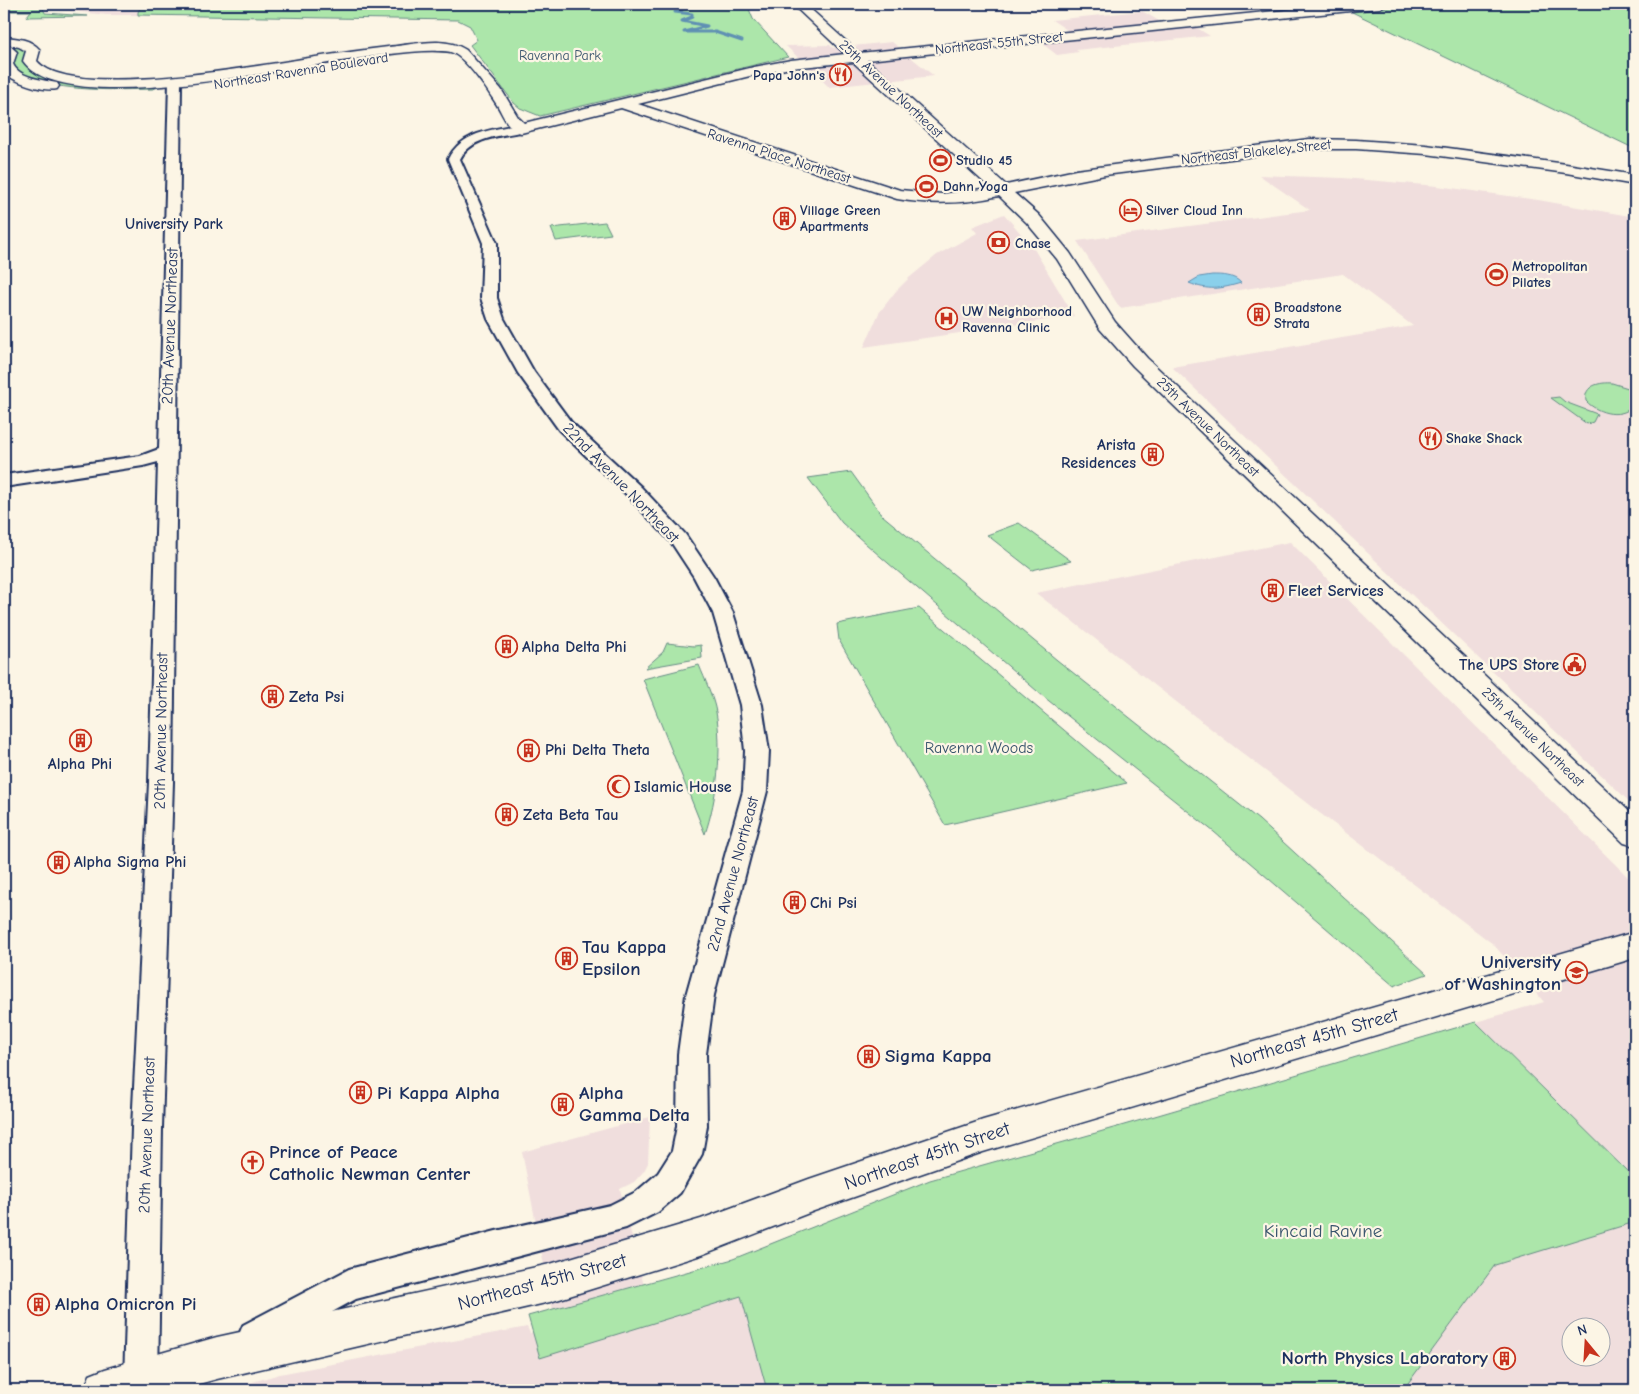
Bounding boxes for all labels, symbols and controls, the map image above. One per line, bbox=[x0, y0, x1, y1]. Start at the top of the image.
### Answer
street label: Northeast 55th Street bbox=[934, 28, 1065, 58]
street label: 25th Avenue Northeast bbox=[835, 36, 947, 142]
park label: Ravenna Park bbox=[519, 47, 601, 64]
street label: Northeast Ravenna Boulevard bbox=[213, 49, 389, 93]
restaurant icon: Papa John's bbox=[829, 63, 853, 87]
place label: Papa John's bbox=[753, 67, 825, 84]
street label: Ravenna Place Northeast bbox=[705, 125, 854, 188]
street label: Northeast Blakeley Street bbox=[1180, 136, 1333, 168]
sports icon: Studio 45 bbox=[928, 148, 952, 172]
place label: Studio 45 bbox=[956, 152, 1012, 169]
sports icon: Dahn Yoga bbox=[915, 174, 939, 198]
place label: Dahn Yoga bbox=[943, 178, 1008, 195]
hotel icon: Silver Cloud Inn bbox=[1118, 198, 1142, 222]
place label: Village Green Apartments bbox=[800, 202, 881, 235]
place label: Silver Cloud Inn bbox=[1146, 202, 1243, 219]
building icon: Village Green Apartments bbox=[772, 206, 796, 230]
district label: University Park bbox=[125, 215, 224, 233]
bank icon: Chase bbox=[987, 231, 1011, 255]
place label: Chase bbox=[1015, 235, 1051, 252]
street label: 20th Avenue Northeast bbox=[158, 247, 182, 405]
place label: Metropolitan Pilates bbox=[1512, 258, 1588, 291]
sports icon: Metropolitan Pilates bbox=[1484, 262, 1508, 286]
place label: Broadstone Strata bbox=[1274, 299, 1342, 332]
place label: UW Neighborhood Ravenna Clinic bbox=[962, 303, 1072, 336]
building icon: Broadstone Strata bbox=[1246, 303, 1270, 327]
hospital icon: UW Neighborhood Ravenna Clinic bbox=[934, 307, 958, 331]
street label: 25th Avenue Northeast bbox=[1153, 374, 1264, 481]
street label: 22nd Avenue Northeast bbox=[559, 419, 683, 547]
restaurant icon: Shake Shack bbox=[1418, 426, 1442, 450]
place label: Shake Shack bbox=[1446, 430, 1522, 447]
place label: Arista Residences bbox=[1061, 436, 1136, 472]
building icon: Arista Residences bbox=[1140, 442, 1164, 466]
building icon: Fleet Services bbox=[1260, 579, 1284, 603]
place label: Fleet Services bbox=[1288, 582, 1384, 600]
building icon: Alpha Delta Phi bbox=[494, 635, 518, 659]
place label: Alpha Delta Phi bbox=[522, 638, 627, 656]
street label: 20th Avenue Northeast bbox=[151, 652, 171, 809]
public building icon: The UPS Store bbox=[1563, 653, 1587, 677]
place label: The UPS Store bbox=[1459, 656, 1559, 674]
street label: 25th Avenue Northeast bbox=[1478, 684, 1589, 791]
building icon: Zeta Psi bbox=[261, 685, 285, 709]
place label: Zeta Psi bbox=[289, 688, 344, 706]
building icon: Alpha Phi bbox=[68, 728, 92, 752]
building icon: Phi Delta Theta bbox=[517, 738, 541, 762]
park label: Ravenna Woods bbox=[925, 739, 1034, 757]
place label: Phi Delta Theta bbox=[545, 741, 650, 759]
place label: Alpha Phi bbox=[48, 755, 112, 773]
mosque icon: Islamic House bbox=[606, 775, 630, 799]
place label: Islamic House bbox=[634, 778, 732, 796]
street label: 22nd Avenue Northeast bbox=[704, 794, 762, 953]
building icon: Zeta Beta Tau bbox=[495, 803, 519, 827]
place label: Zeta Beta Tau bbox=[523, 806, 619, 824]
building icon: Alpha Sigma Phi bbox=[46, 850, 70, 874]
place label: Alpha Sigma Phi bbox=[74, 853, 186, 871]
building icon: Chi Psi bbox=[782, 891, 806, 915]
place label: Chi Psi bbox=[810, 894, 857, 912]
place label: Tau Kappa Epsilon bbox=[582, 936, 667, 980]
building icon: Tau Kappa Epsilon bbox=[554, 946, 578, 970]
place label: University of Washington bbox=[1444, 951, 1561, 995]
school or university icon: University of Washington bbox=[1565, 961, 1589, 985]
street label: Northeast 45th Street bbox=[1227, 1003, 1401, 1073]
building icon: Sigma Kappa bbox=[857, 1044, 881, 1068]
place label: Sigma Kappa bbox=[885, 1045, 992, 1067]
street label: 20th Avenue Northeast bbox=[135, 1056, 159, 1214]
building icon: Pi Kappa Alpha bbox=[349, 1081, 373, 1105]
place label: Pi Kappa Alpha bbox=[377, 1082, 500, 1104]
place label: Alpha Gamma Delta bbox=[579, 1082, 690, 1126]
building icon: Alpha Gamma Delta bbox=[551, 1092, 575, 1116]
street label: Northeast 45th Street bbox=[841, 1117, 1013, 1195]
place label: Prince of Peace Catholic Newman Center bbox=[269, 1141, 470, 1185]
church icon: Prince of Peace Catholic Newman Center bbox=[241, 1151, 265, 1175]
park label: Kincaid Ravine bbox=[1264, 1220, 1382, 1242]
street label: Northeast 45th Street bbox=[455, 1249, 629, 1315]
building icon: Alpha Omicron Pi bbox=[27, 1292, 51, 1316]
place label: Alpha Omicron Pi bbox=[55, 1293, 197, 1315]
north arrow bbox=[1562, 1316, 1612, 1366]
text: N bbox=[1575, 1321, 1589, 1340]
building icon: North Physics Laboratory bbox=[1492, 1346, 1516, 1370]
place label: North Physics Laboratory bbox=[1282, 1347, 1488, 1369]

